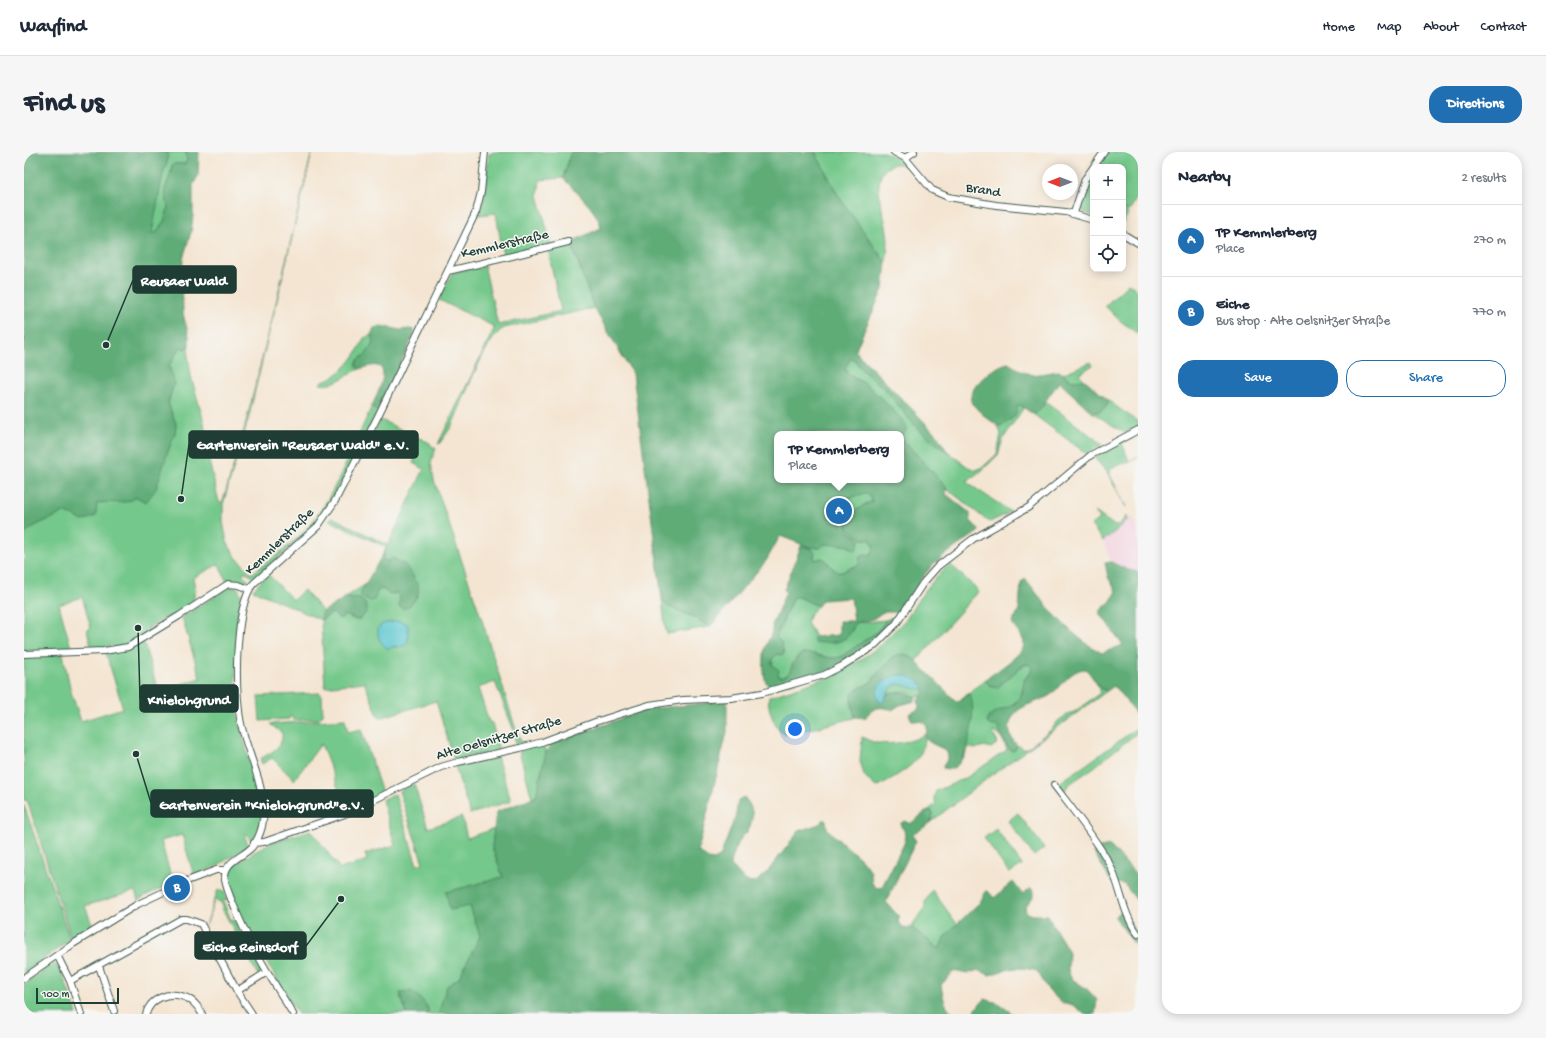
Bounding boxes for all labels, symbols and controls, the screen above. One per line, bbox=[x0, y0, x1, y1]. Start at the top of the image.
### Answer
text: Wayfind bbox=[20, 16, 86, 39]
text: Home bbox=[1323, 19, 1355, 36]
text: Map bbox=[1377, 19, 1401, 36]
text: About bbox=[1423, 19, 1459, 36]
text: Contact bbox=[1481, 19, 1526, 36]
button: Directions bbox=[1429, 86, 1522, 123]
text: Find us bbox=[24, 88, 104, 121]
north arrow bbox=[1042, 164, 1078, 200]
map controls bbox=[1090, 164, 1126, 272]
button: + bbox=[1090, 164, 1126, 200]
text: Nearby bbox=[1178, 168, 1231, 188]
text: 2 results bbox=[1461, 171, 1506, 186]
street label: Brand bbox=[964, 180, 1003, 202]
button: − bbox=[1090, 200, 1126, 236]
text: TP Kemmlerberg bbox=[1216, 224, 1317, 242]
street label: Kemmlerstraße bbox=[460, 226, 551, 263]
text: A bbox=[1187, 233, 1195, 248]
text: 270 m bbox=[1473, 233, 1506, 248]
button: locate bbox=[1090, 236, 1126, 272]
text: Place bbox=[1216, 242, 1244, 257]
callout: Reusaer Wald bbox=[133, 266, 236, 293]
text: Reusaer Wald bbox=[140, 273, 229, 291]
text: Eiche bbox=[1216, 296, 1250, 314]
text: B bbox=[1188, 305, 1194, 320]
text: 770 m bbox=[1473, 305, 1506, 320]
text: Bus stop · Alte Oelsnitzer Straße bbox=[1216, 314, 1390, 329]
button: Save bbox=[1178, 360, 1338, 397]
button: Share bbox=[1346, 360, 1506, 397]
callout: Gartenverein "Reusaer Wald" e.V. bbox=[189, 431, 418, 458]
popup bbox=[774, 431, 904, 483]
text: Gartenverein "Reusaer Wald" e.V. bbox=[196, 437, 410, 455]
text: TP Kemmlerberg bbox=[789, 441, 889, 459]
text: Place bbox=[789, 459, 817, 474]
pin: A bbox=[826, 496, 852, 526]
street label: Kemmlerstraße bbox=[242, 504, 319, 579]
callout: Knielohgrund bbox=[140, 685, 238, 712]
text: Knielohgrund bbox=[147, 692, 232, 710]
street label: Alte Oelsnitzer Straße bbox=[435, 713, 564, 765]
your location bbox=[785, 719, 805, 739]
callout: Gartenverein "Knielohgrund"e.V. bbox=[151, 790, 373, 817]
text: Gartenverein "Knielohgrund"e.V. bbox=[159, 797, 365, 815]
pin: B bbox=[164, 873, 190, 903]
callout: Eiche Reinsdorf bbox=[195, 932, 306, 959]
text: Eiche Reinsdorf bbox=[202, 939, 299, 957]
scale bar bbox=[36, 986, 119, 1005]
text: 100 m bbox=[42, 989, 69, 1001]

